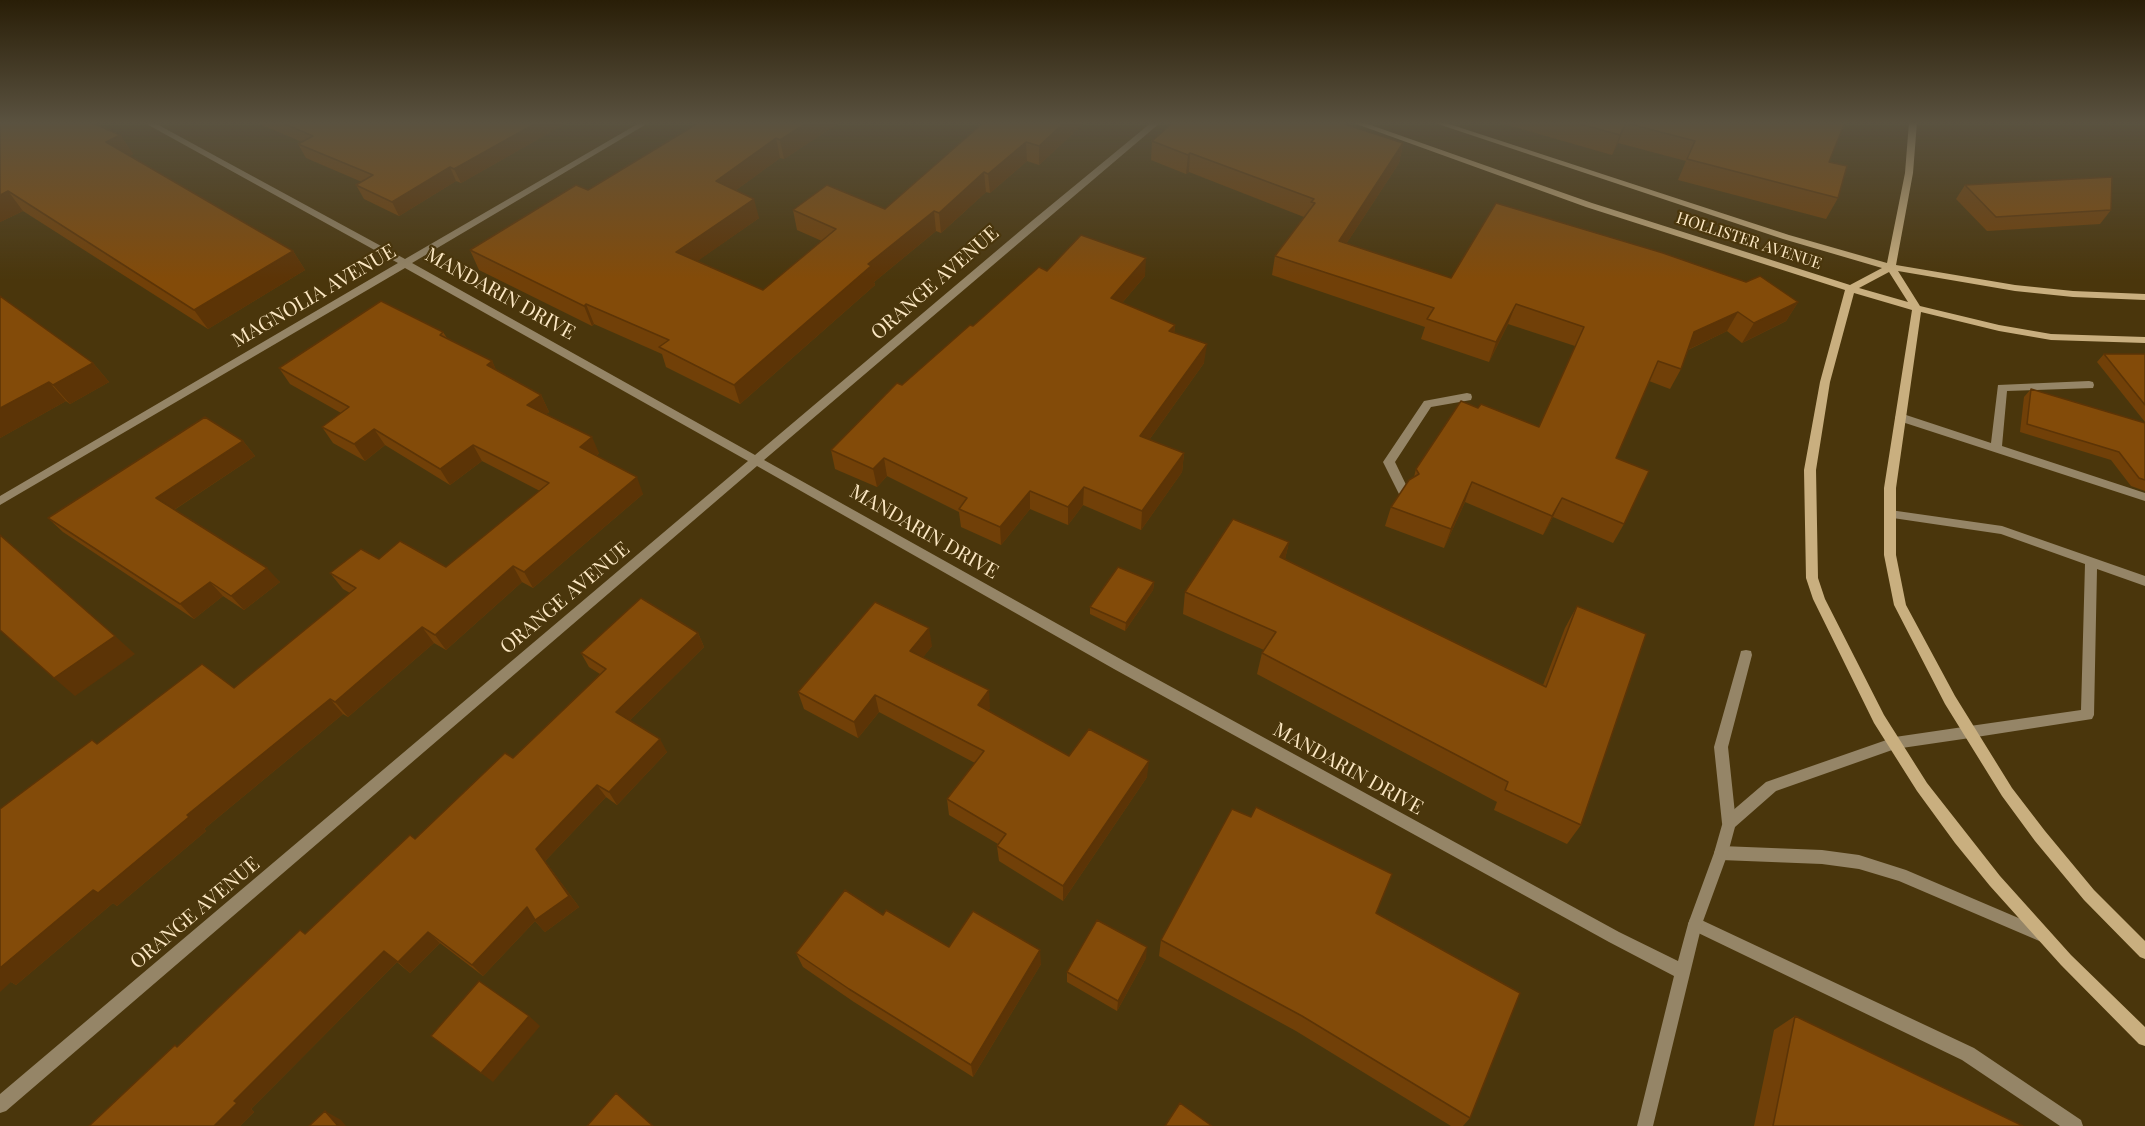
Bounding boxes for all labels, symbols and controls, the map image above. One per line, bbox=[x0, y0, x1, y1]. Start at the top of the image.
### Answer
street label: HOLLISTER AVENUE bbox=[1674, 208, 1824, 274]
street label: ORANGE AVENUE bbox=[866, 221, 1004, 345]
street label: MAGNOLIA AVENUE bbox=[228, 239, 400, 353]
street label: MANDARIN DRIVE bbox=[421, 243, 579, 345]
street label: MANDARIN DRIVE bbox=[845, 480, 1003, 584]
street label: ORANGE AVENUE bbox=[495, 537, 635, 659]
street label: MANDARIN DRIVE bbox=[1269, 718, 1427, 820]
street label: ORANGE AVENUE bbox=[125, 852, 265, 974]

